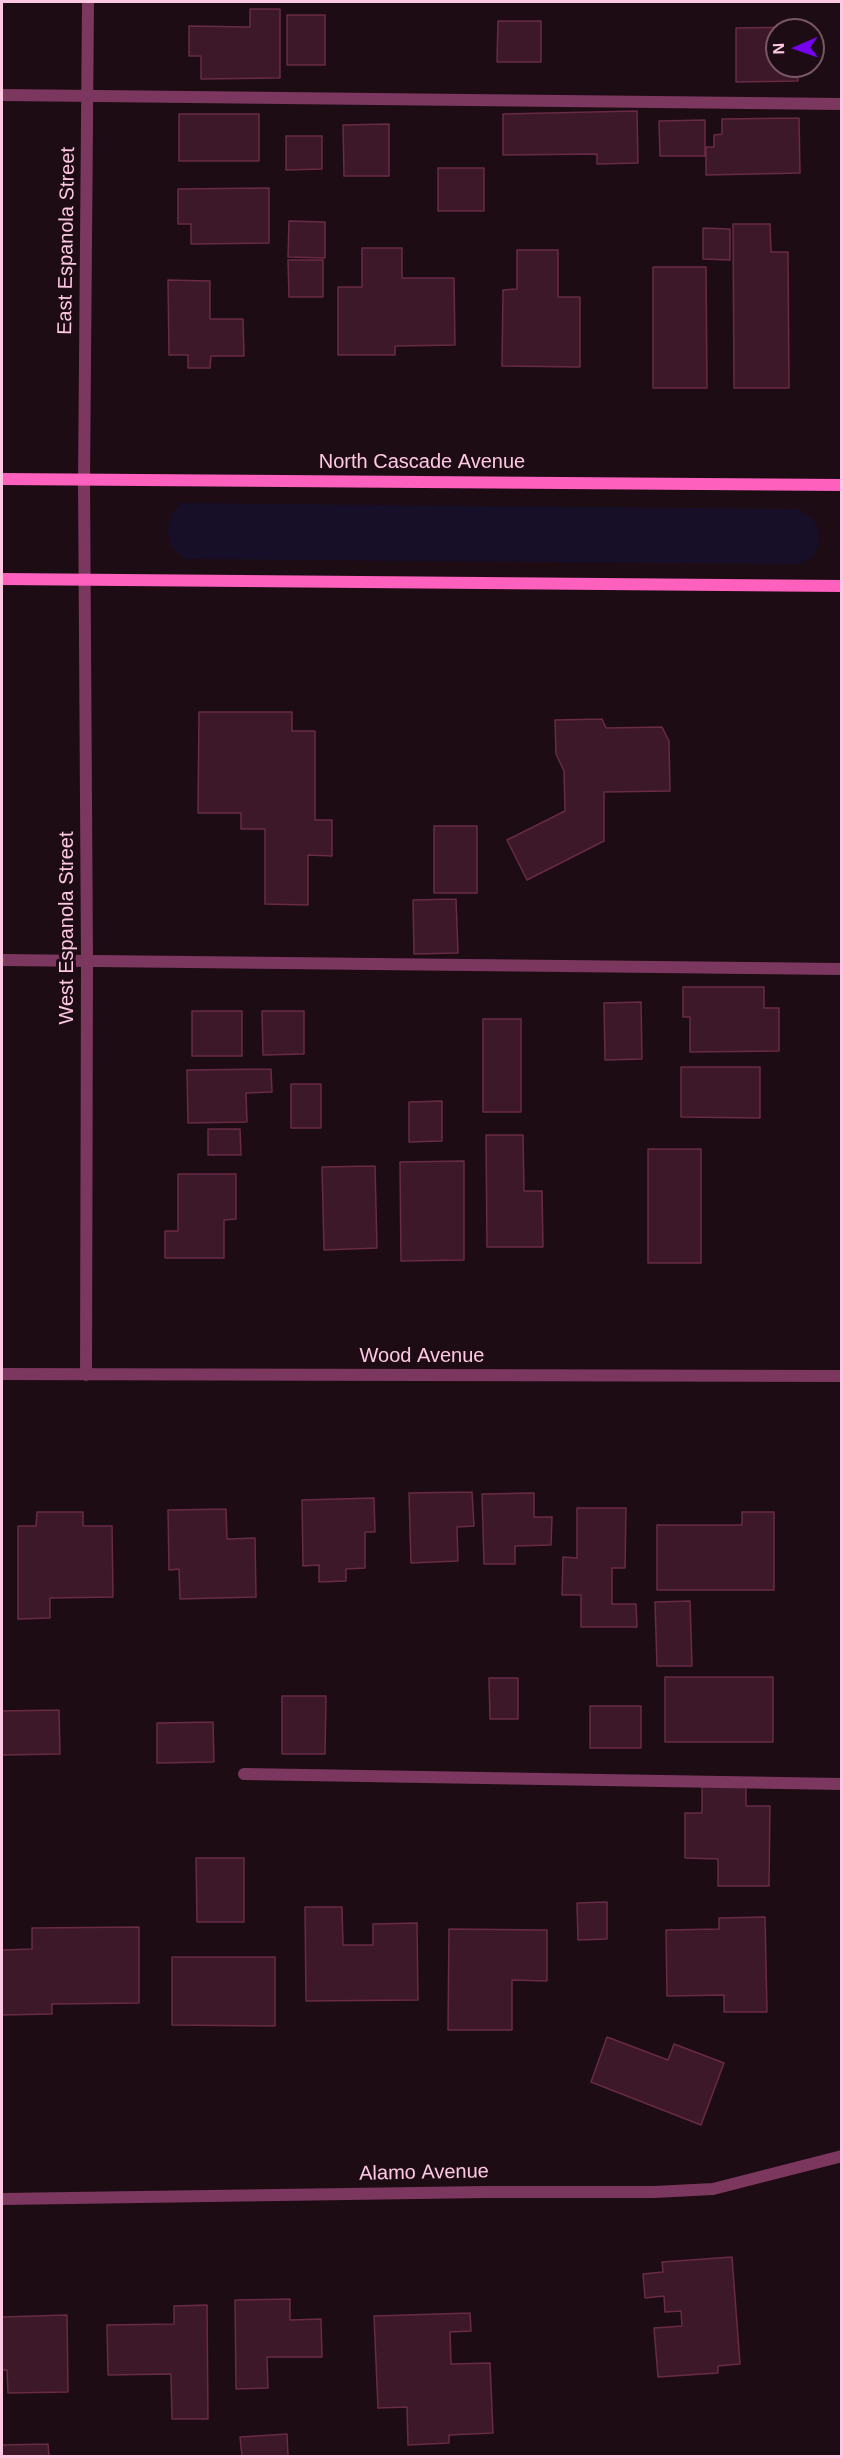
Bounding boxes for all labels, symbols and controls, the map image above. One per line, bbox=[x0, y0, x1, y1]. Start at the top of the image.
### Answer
north arrow bbox=[765, 18, 825, 78]
text: N bbox=[770, 43, 787, 55]
street label: East Espanola Street bbox=[53, 147, 81, 335]
street label: North Cascade Avenue bbox=[319, 450, 525, 474]
street label: West Espanola Street bbox=[55, 831, 79, 1025]
street label: Wood Avenue bbox=[360, 1344, 484, 1368]
street label: Alamo Avenue bbox=[359, 2160, 489, 2186]

